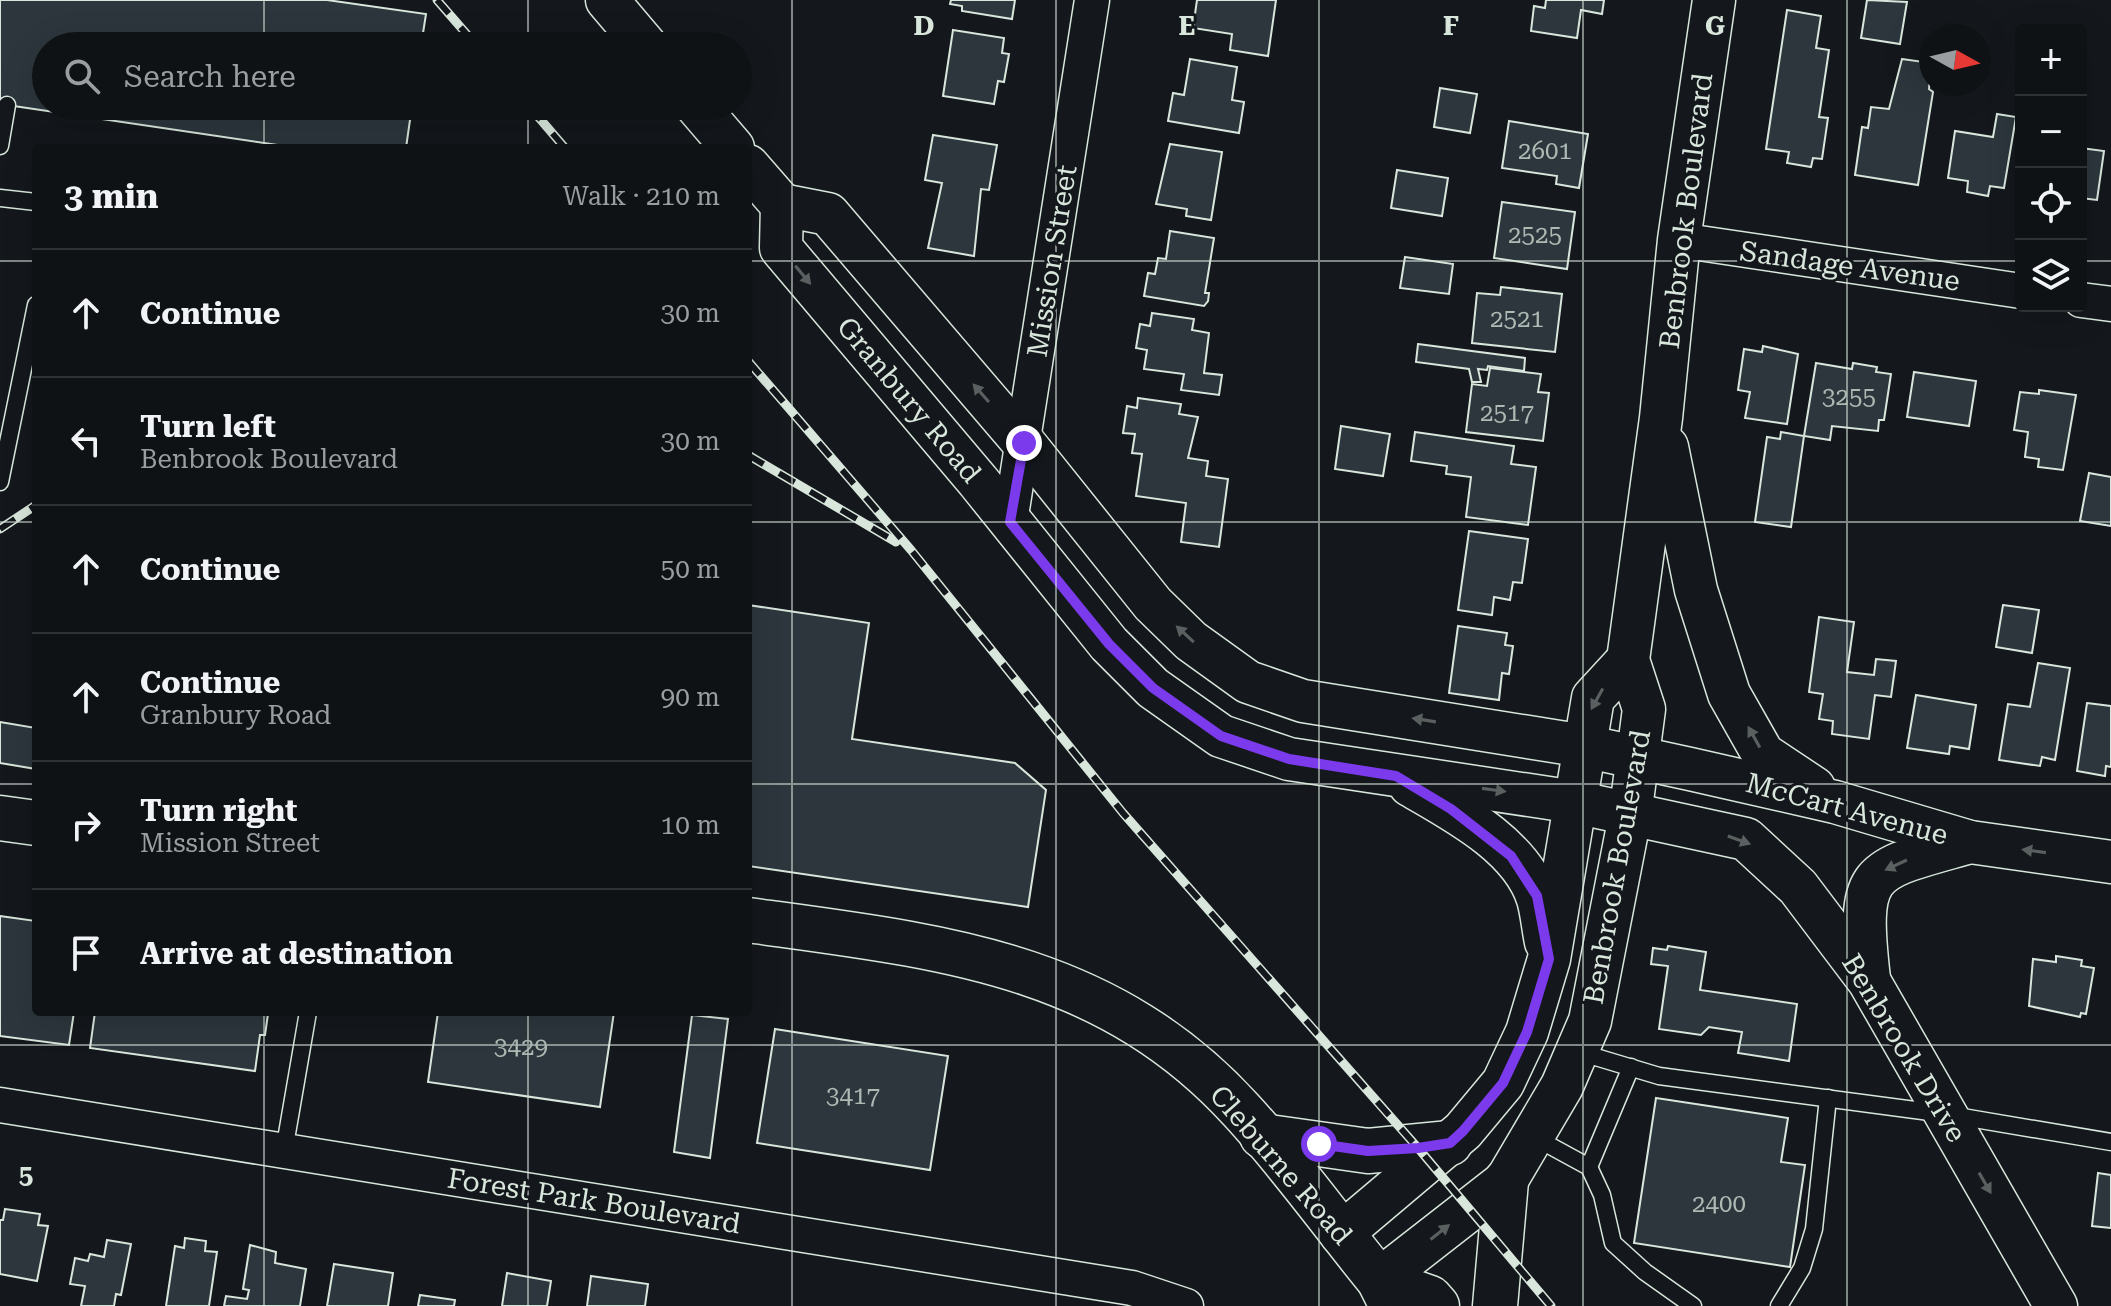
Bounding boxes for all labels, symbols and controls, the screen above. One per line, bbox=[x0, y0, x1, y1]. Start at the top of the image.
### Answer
text: D bbox=[914, 11, 934, 41]
text: E bbox=[1179, 11, 1195, 41]
text: F bbox=[1443, 11, 1459, 41]
text: G bbox=[1705, 11, 1725, 41]
north arrow bbox=[1919, 24, 1991, 96]
map controls bbox=[2015, 24, 2087, 312]
button: + bbox=[2015, 24, 2087, 96]
search box bbox=[32, 32, 752, 120]
icon: search bbox=[60, 54, 104, 98]
text: Search here bbox=[124, 59, 296, 94]
street label: Benbrook Boulevard bbox=[1653, 71, 1719, 351]
button: − bbox=[2015, 96, 2087, 168]
house number: 2601 bbox=[1518, 137, 1572, 165]
street label: Mission Street bbox=[1021, 163, 1083, 359]
button: locate bbox=[2015, 168, 2087, 240]
text: 3 min bbox=[64, 176, 159, 216]
text: Walk · 210 m bbox=[562, 181, 720, 211]
house number: 2525 bbox=[1508, 221, 1562, 249]
street label: Sandage Avenue bbox=[1738, 234, 1962, 298]
button: layers bbox=[2015, 240, 2087, 312]
one-way arrow bbox=[794, 265, 812, 285]
icon: ahead bbox=[64, 291, 108, 335]
text: Continue bbox=[140, 296, 280, 331]
text: 30 m bbox=[661, 298, 720, 328]
house number: 2521 bbox=[1490, 305, 1544, 333]
street label: Granbury Road bbox=[830, 310, 988, 490]
one-way arrow bbox=[973, 383, 990, 403]
house number: 3255 bbox=[1822, 383, 1876, 411]
house number: 2517 bbox=[1480, 399, 1534, 427]
text: Turn left bbox=[140, 409, 276, 444]
icon: left bbox=[64, 419, 108, 463]
route end bbox=[1006, 425, 1042, 461]
text: 30 m bbox=[661, 426, 720, 456]
text: Benbrook Boulevard bbox=[140, 444, 398, 474]
icon: ahead bbox=[64, 547, 108, 591]
text: Continue bbox=[140, 552, 280, 587]
text: 50 m bbox=[661, 554, 720, 584]
one-way arrow bbox=[1175, 626, 1194, 644]
text: Continue bbox=[140, 665, 280, 700]
icon: ahead bbox=[64, 675, 108, 719]
text: 90 m bbox=[661, 682, 720, 712]
one-way arrow bbox=[1590, 688, 1604, 710]
text: Granbury Road bbox=[140, 700, 331, 730]
one-way arrow bbox=[1411, 713, 1436, 726]
one-way arrow bbox=[1747, 726, 1761, 748]
street label: Benbrook Boulevard bbox=[1577, 727, 1657, 1007]
street label: McCart Avenue bbox=[1742, 766, 1952, 852]
one-way arrow bbox=[1482, 784, 1507, 797]
text: Turn right bbox=[140, 793, 297, 828]
icon: right bbox=[64, 803, 108, 847]
text: 10 m bbox=[661, 810, 720, 840]
text: Mission Street bbox=[140, 828, 320, 858]
one-way arrow bbox=[1727, 834, 1751, 846]
one-way arrow bbox=[2021, 844, 2046, 857]
one-way arrow bbox=[1885, 858, 1908, 872]
icon: arrive bbox=[64, 931, 108, 975]
text: Arrive at destination bbox=[140, 936, 453, 971]
street label: Benbrook Drive bbox=[1835, 948, 1973, 1148]
house number: 3429 bbox=[494, 1033, 548, 1061]
street label: Cleburne Road bbox=[1203, 1079, 1359, 1251]
house number: 3417 bbox=[826, 1082, 880, 1110]
route start bbox=[1301, 1126, 1337, 1162]
text: 5 bbox=[19, 1160, 33, 1190]
street label: Forest Park Boulevard bbox=[445, 1162, 743, 1240]
one-way arrow bbox=[1978, 1172, 1992, 1194]
house number: 2400 bbox=[1692, 1190, 1746, 1218]
one-way arrow bbox=[1430, 1225, 1450, 1241]

